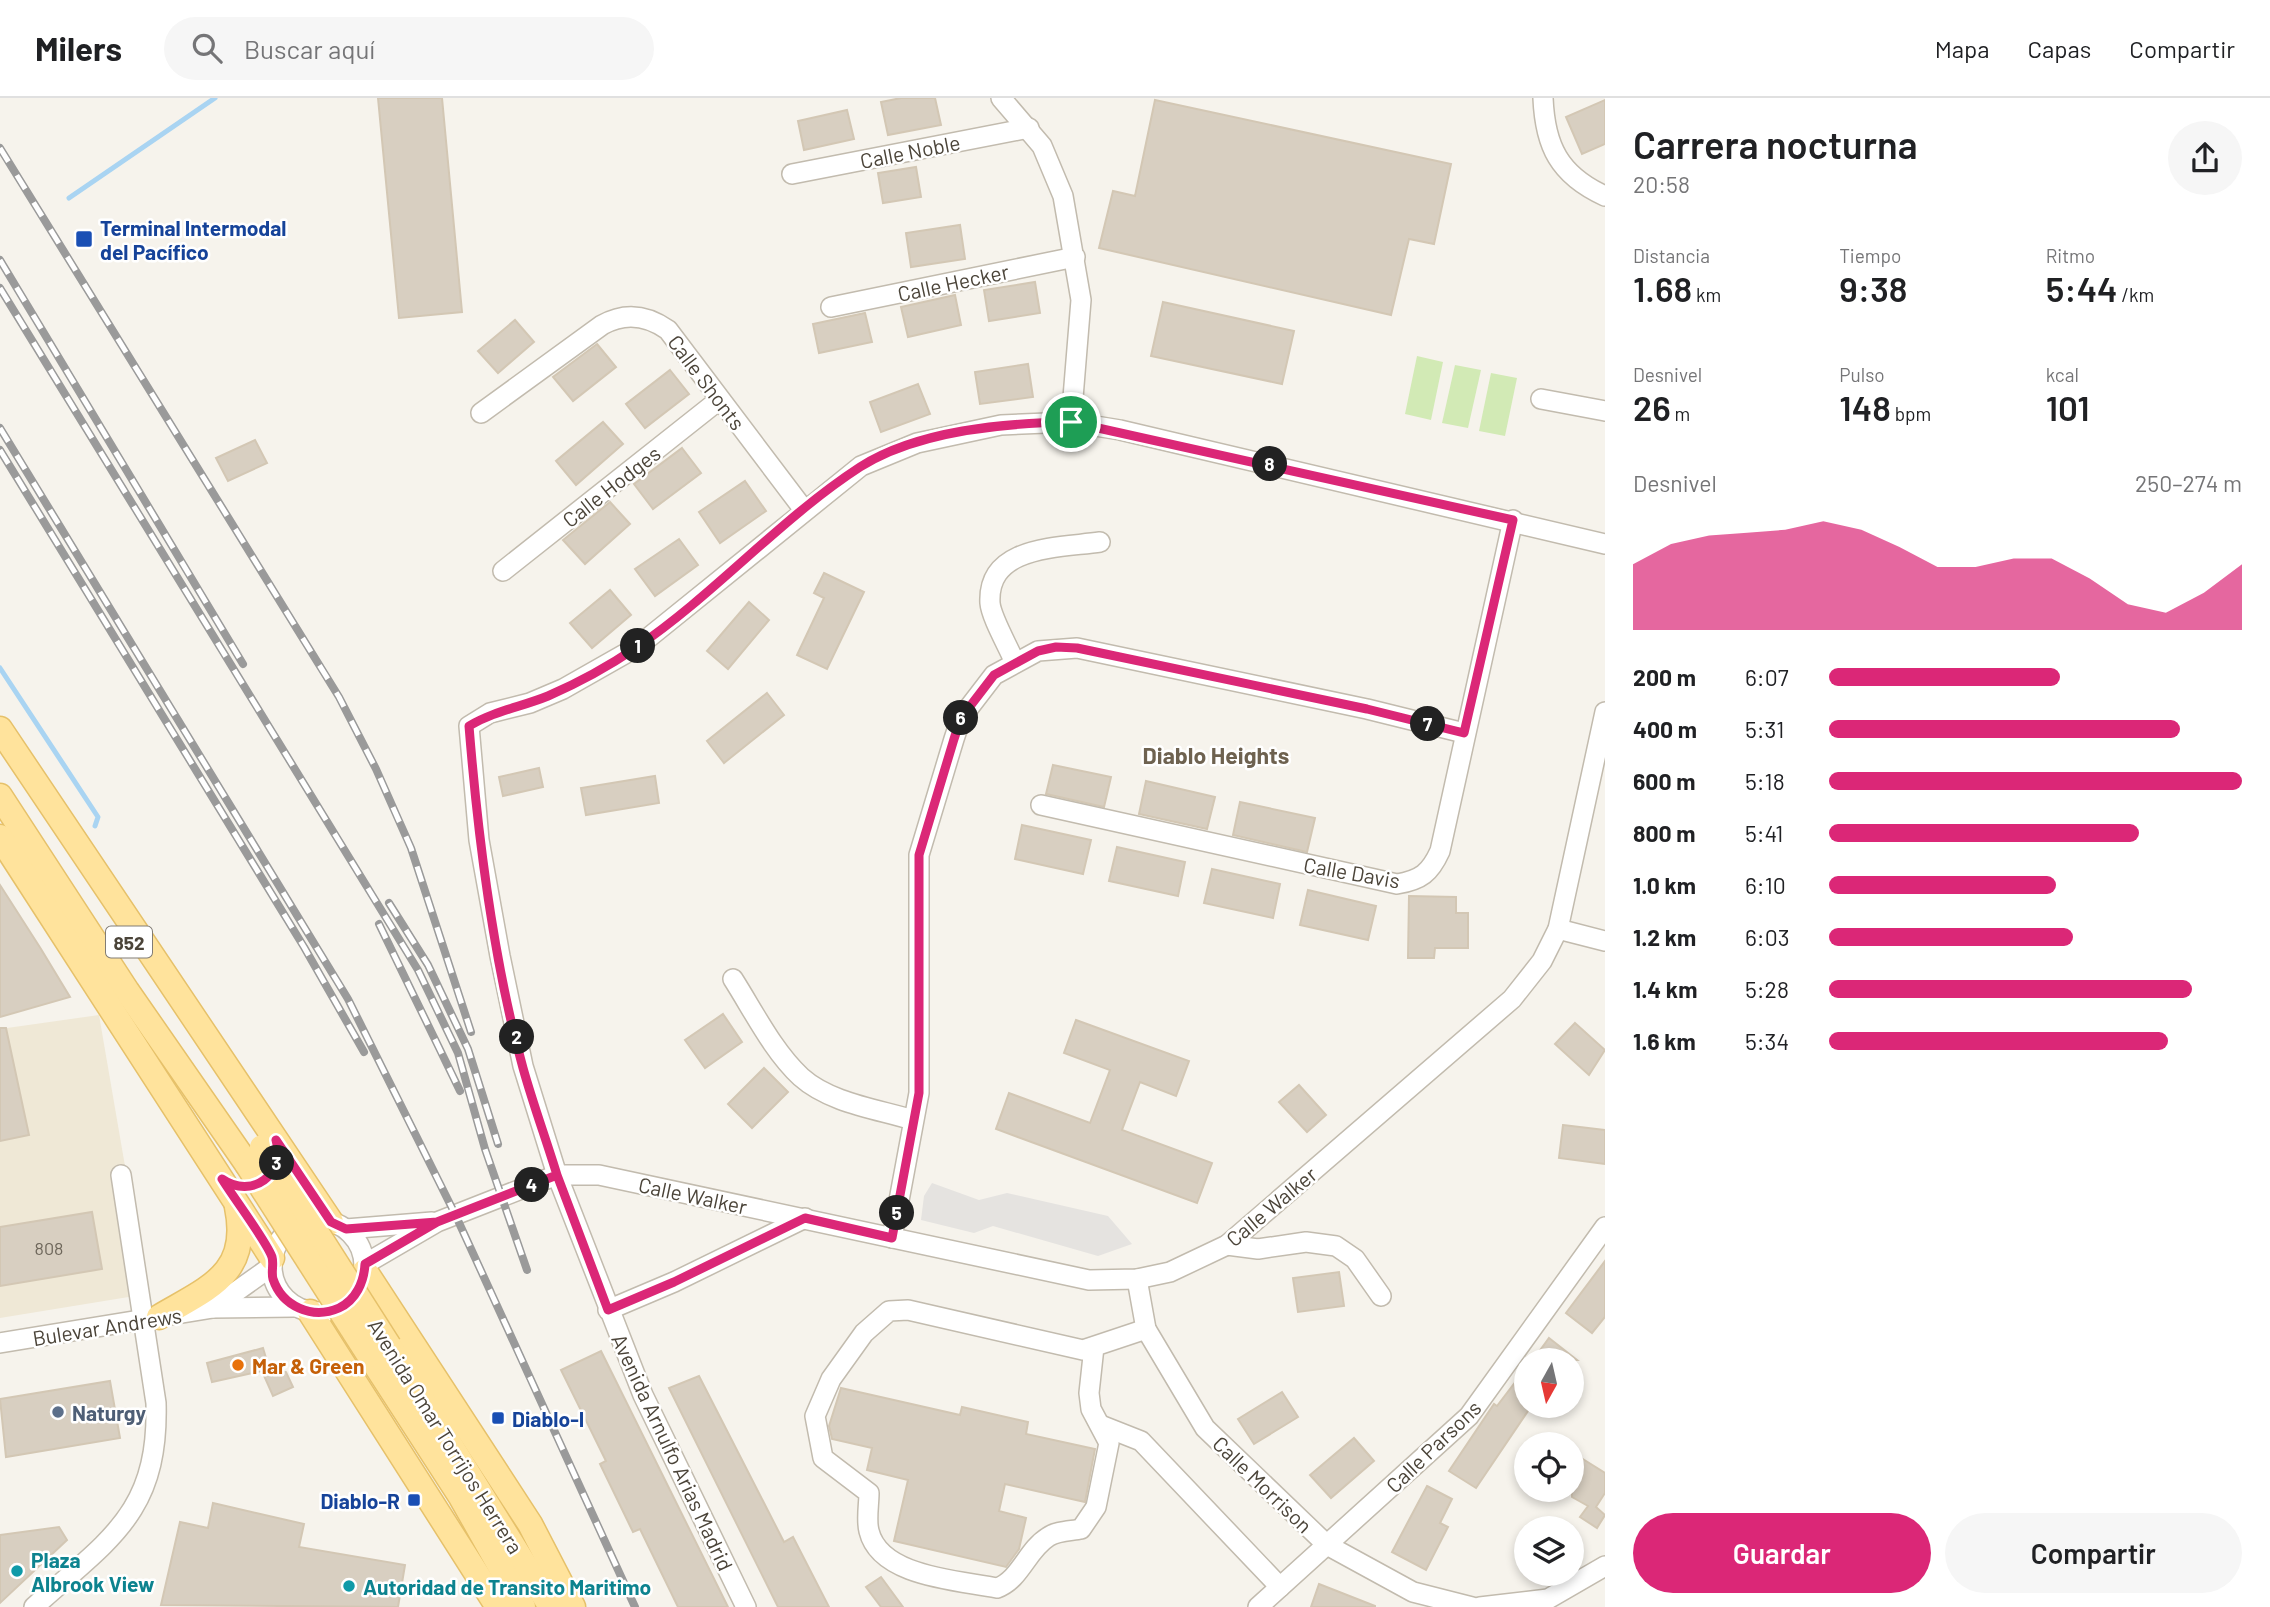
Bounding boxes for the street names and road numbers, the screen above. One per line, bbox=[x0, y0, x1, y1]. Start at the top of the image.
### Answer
street label: Calle Noble bbox=[858, 129, 962, 173]
street label: Calle Hecker bbox=[895, 258, 1011, 306]
street label: Calle Shonts bbox=[663, 330, 751, 434]
street label: Calle Hodges bbox=[557, 440, 665, 532]
street label: Calle Davis bbox=[1302, 851, 1402, 893]
road number: 852 bbox=[106, 926, 152, 958]
street label: Calle Walker bbox=[1221, 1161, 1322, 1251]
street label: Calle Walker bbox=[636, 1171, 750, 1219]
street label: Bulevar Andrews bbox=[31, 1302, 183, 1350]
street label: Avenida Omar Torrijos Herrera bbox=[363, 1314, 529, 1558]
street label: Avenida Arnulfo Arias Madrid bbox=[607, 1330, 739, 1574]
street label: Calle Parsons bbox=[1380, 1395, 1486, 1497]
street label: Calle Morrison bbox=[1208, 1430, 1318, 1538]

